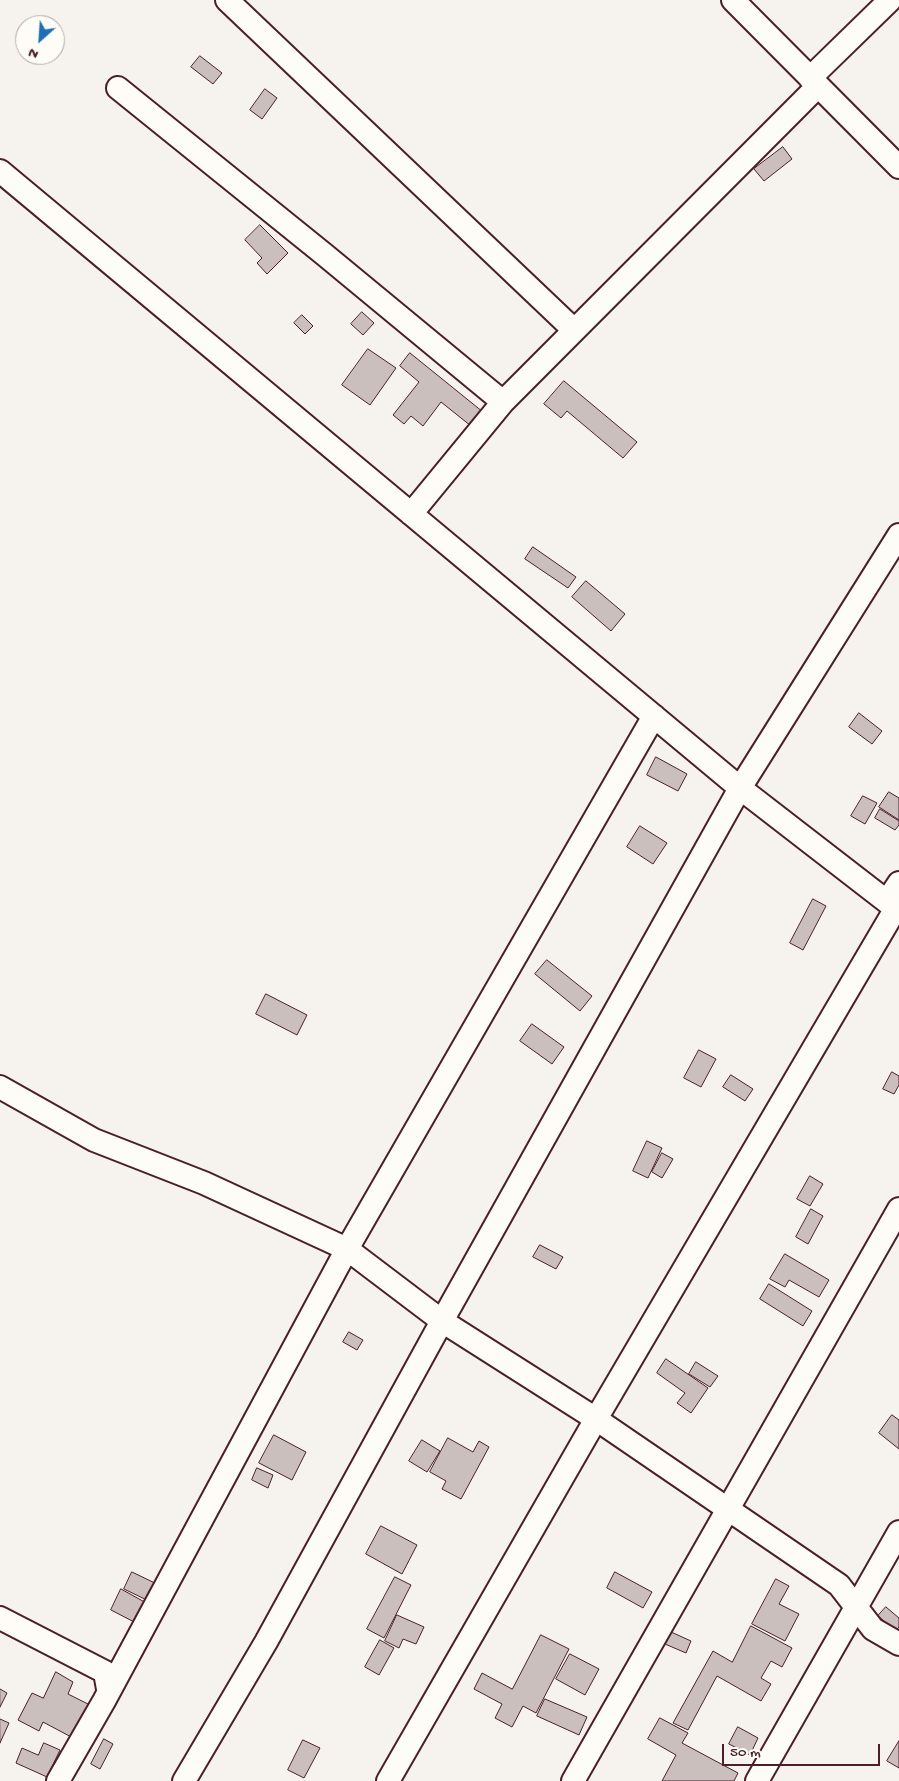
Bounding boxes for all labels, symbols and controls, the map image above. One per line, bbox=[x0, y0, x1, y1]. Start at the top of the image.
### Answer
north arrow bbox=[15, 15, 65, 65]
text: N bbox=[26, 43, 41, 63]
scale bar bbox=[724, 1734, 882, 1766]
text: 50 m bbox=[730, 1744, 761, 1762]

